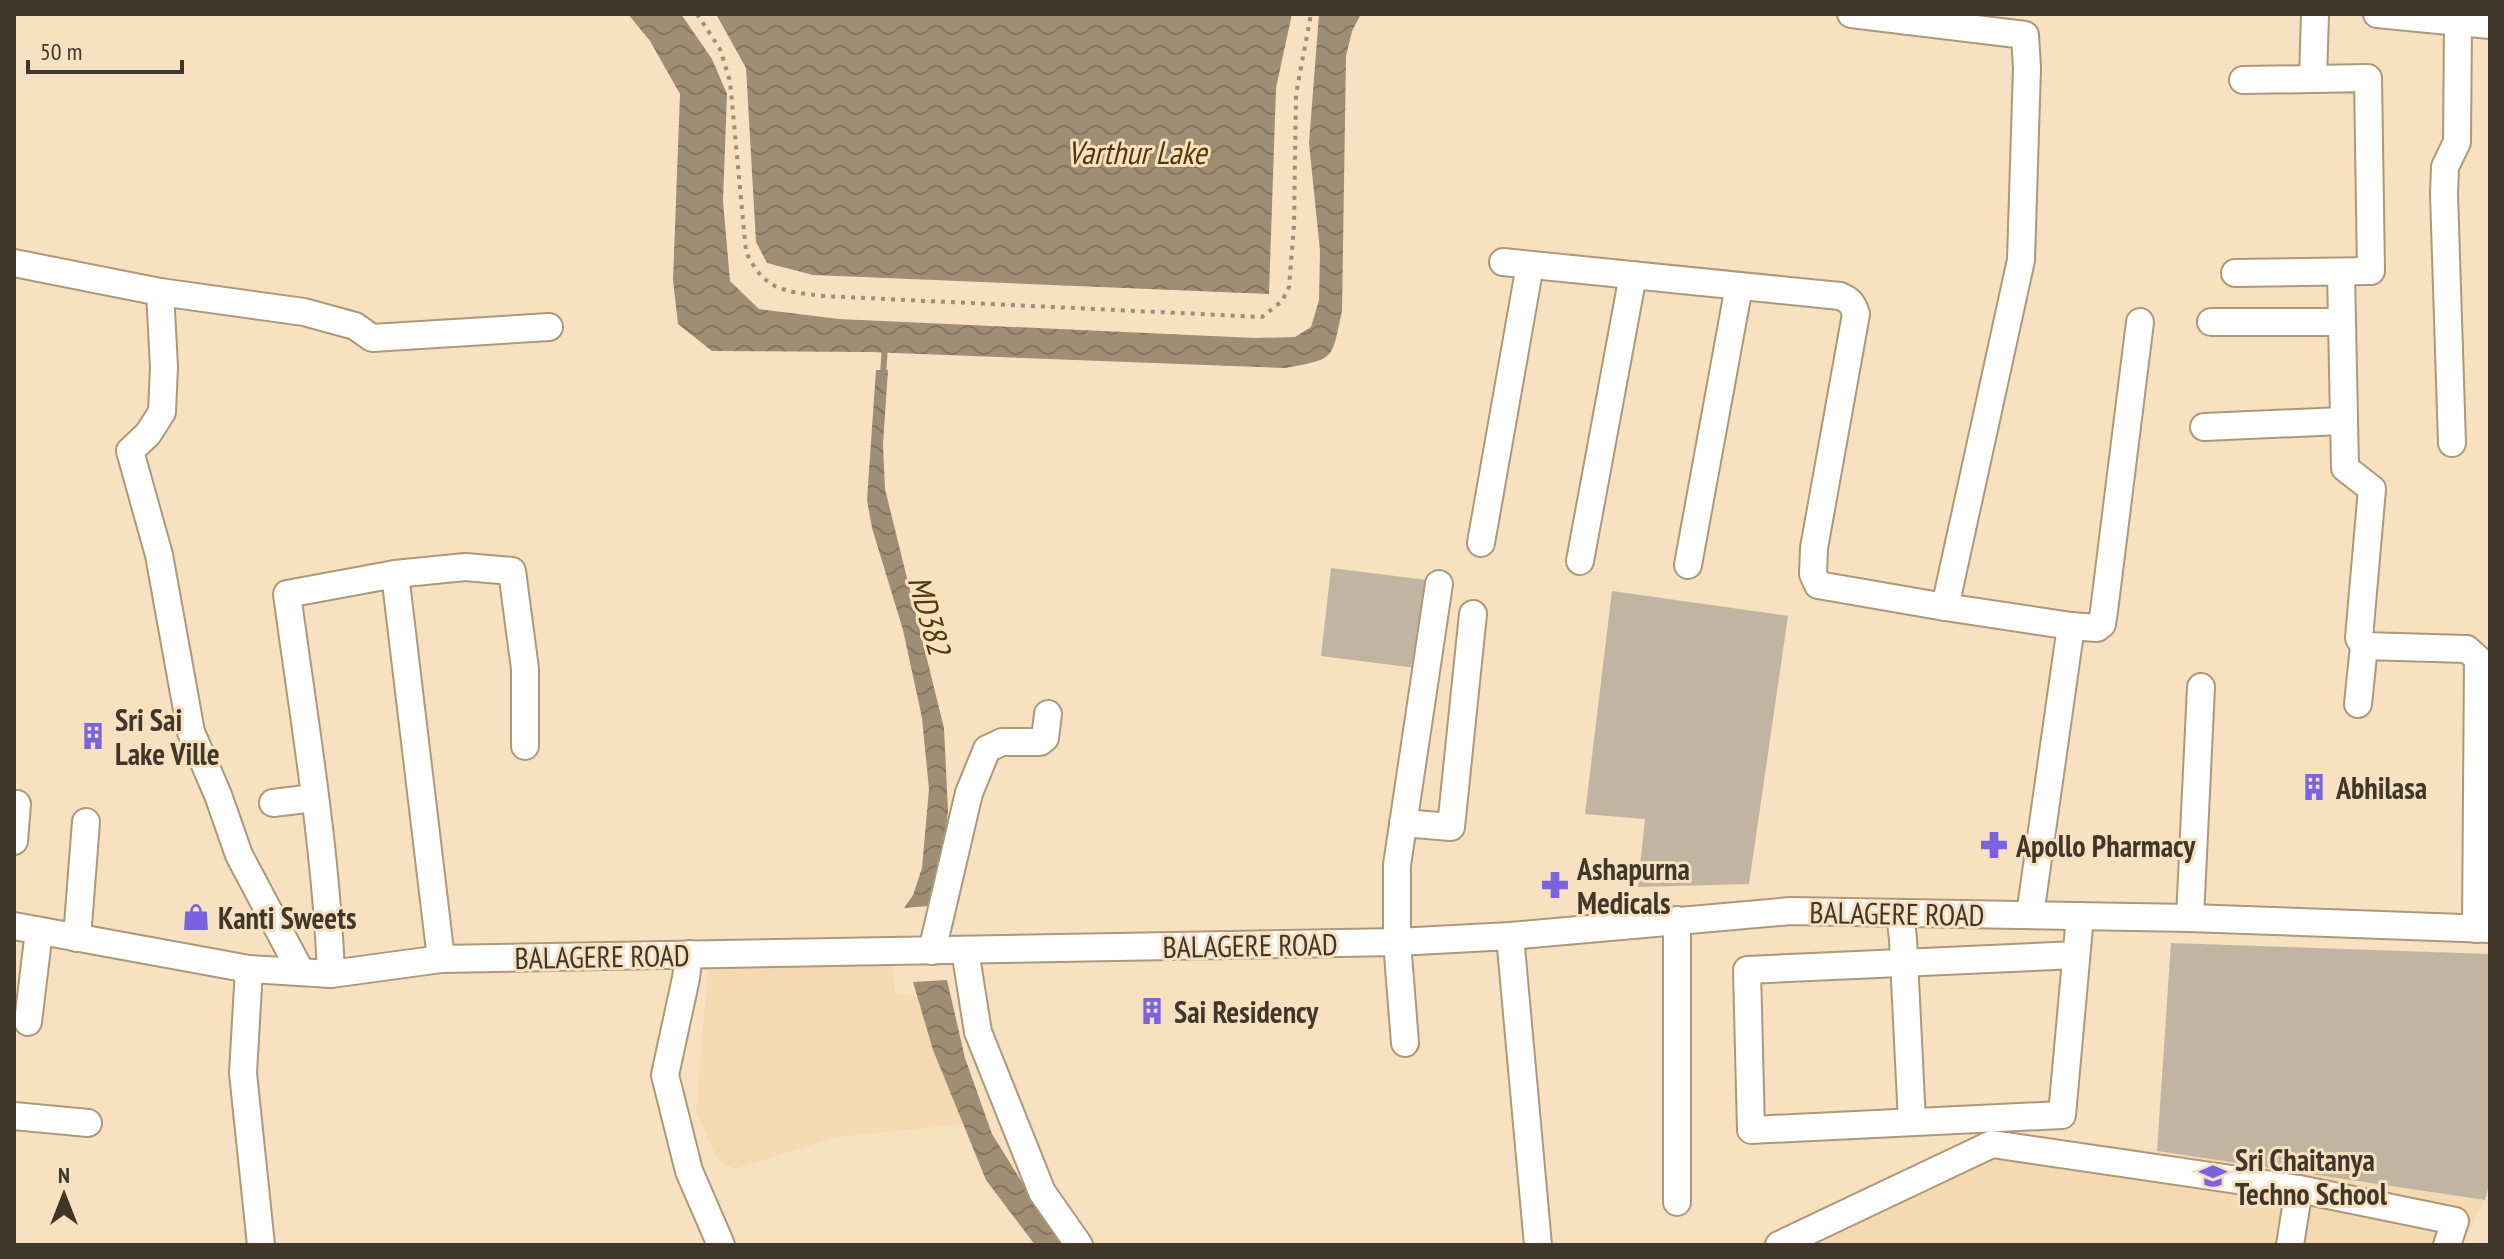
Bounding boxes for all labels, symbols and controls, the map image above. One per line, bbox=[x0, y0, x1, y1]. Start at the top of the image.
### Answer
scale bar bbox=[28, 24, 182, 74]
text: 50 m bbox=[40, 36, 82, 67]
water label: Varthur Lake bbox=[1067, 131, 1208, 173]
water label: MD382 bbox=[899, 571, 962, 662]
place label: Sri Sai Lake Ville bbox=[115, 700, 220, 773]
building icon: Sri Sai Lake Ville bbox=[78, 721, 108, 751]
place label: Abhilasa bbox=[2335, 768, 2427, 807]
building icon: Abhilasa bbox=[2299, 772, 2329, 802]
place label: Apollo Pharmacy bbox=[2015, 826, 2196, 865]
pharmacy icon: Apollo Pharmacy bbox=[1979, 830, 2009, 860]
place label: Ashapurna Medicals bbox=[1576, 849, 1690, 922]
pharmacy icon: Ashapurna Medicals bbox=[1540, 870, 1570, 900]
street label: BALAGERE ROAD bbox=[1809, 892, 1985, 934]
place label: Kanti Sweets bbox=[218, 898, 356, 937]
shop icon: Kanti Sweets bbox=[181, 902, 211, 932]
street label: BALAGERE ROAD bbox=[1162, 924, 1338, 966]
street label: BALAGERE ROAD bbox=[514, 935, 690, 977]
place label: Sai Residency bbox=[1174, 992, 1319, 1031]
building icon: Sai Residency bbox=[1137, 996, 1167, 1026]
place label: Sri Chaitanya Techno School bbox=[2235, 1140, 2388, 1213]
north arrow bbox=[24, 1155, 104, 1235]
text: N bbox=[58, 1161, 70, 1189]
school or university icon: Sri Chaitanya Techno School bbox=[2198, 1161, 2228, 1191]

